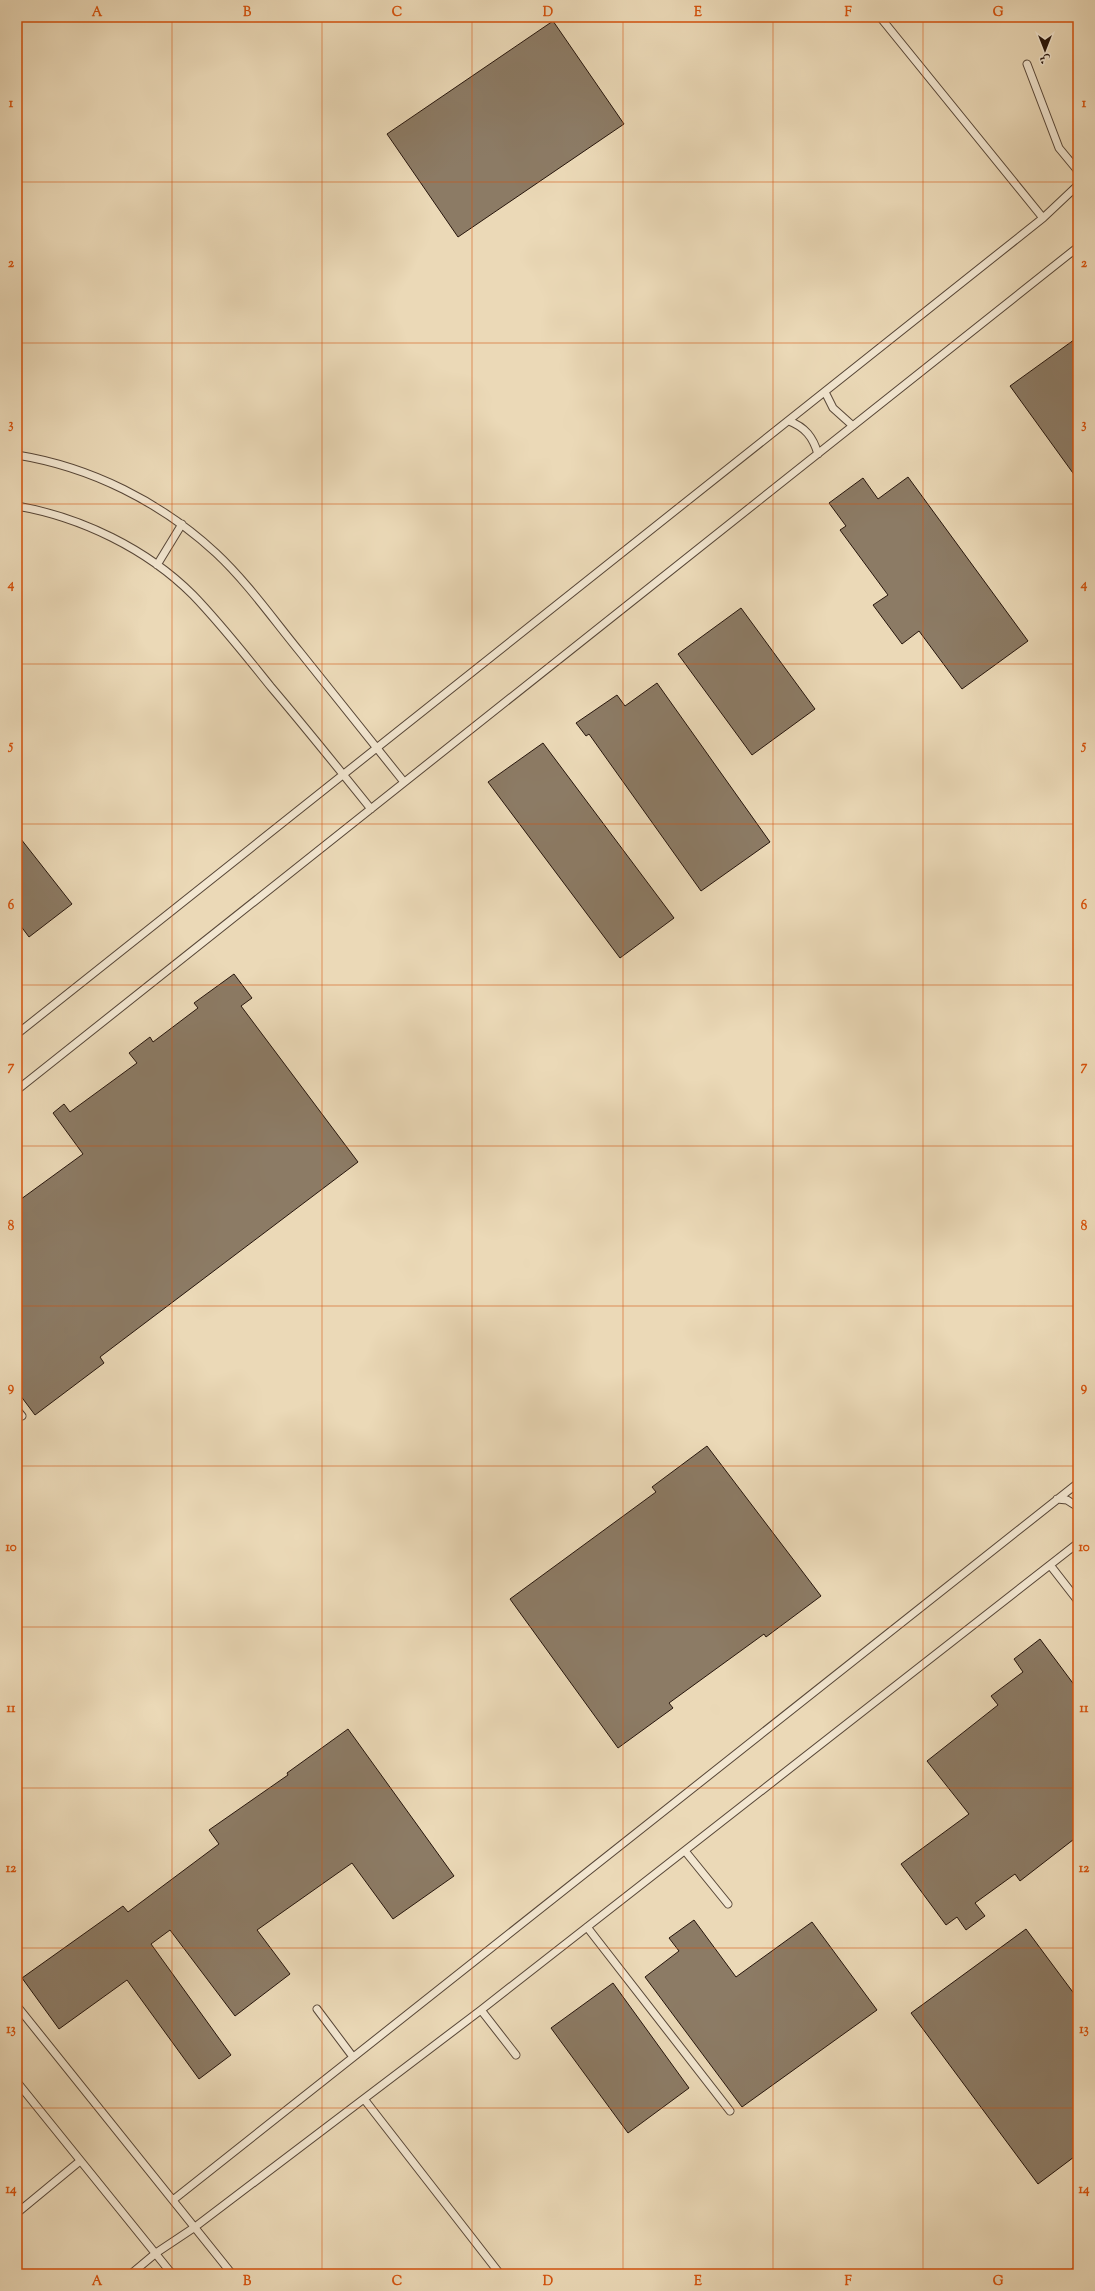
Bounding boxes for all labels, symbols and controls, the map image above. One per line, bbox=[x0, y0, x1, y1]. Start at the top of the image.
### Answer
text: A bbox=[92, 4, 103, 22]
text: B bbox=[243, 4, 252, 22]
text: C bbox=[392, 4, 402, 22]
text: D bbox=[543, 4, 553, 22]
text: E bbox=[694, 4, 702, 22]
text: F bbox=[844, 4, 852, 22]
text: G bbox=[993, 4, 1004, 22]
north arrow bbox=[1025, 30, 1065, 70]
text: ش bbox=[1039, 51, 1050, 67]
text: 1 bbox=[9, 95, 14, 113]
text: 1 bbox=[1082, 95, 1087, 113]
text: 2 bbox=[8, 255, 15, 273]
text: 2 bbox=[1081, 255, 1088, 273]
text: 3 bbox=[8, 416, 14, 434]
text: 3 bbox=[1081, 416, 1087, 434]
text: 4 bbox=[7, 576, 15, 594]
text: 4 bbox=[1080, 576, 1088, 594]
text: 5 bbox=[8, 737, 14, 755]
text: 5 bbox=[1081, 737, 1087, 755]
text: 6 bbox=[8, 897, 15, 915]
text: 6 bbox=[1081, 897, 1088, 915]
text: 7 bbox=[8, 1058, 15, 1076]
text: 7 bbox=[1081, 1058, 1088, 1076]
text: 8 bbox=[8, 1218, 15, 1236]
text: 8 bbox=[1081, 1218, 1088, 1236]
text: 9 bbox=[8, 1379, 15, 1397]
text: 9 bbox=[1081, 1379, 1088, 1397]
text: 10 bbox=[5, 1539, 17, 1557]
text: 10 bbox=[1078, 1539, 1090, 1557]
text: 11 bbox=[7, 1700, 16, 1718]
text: 11 bbox=[1080, 1700, 1089, 1718]
text: 12 bbox=[6, 1860, 17, 1878]
text: 12 bbox=[1079, 1860, 1090, 1878]
text: 13 bbox=[6, 2021, 16, 2039]
text: 13 bbox=[1079, 2021, 1089, 2039]
text: 14 bbox=[6, 2181, 17, 2199]
text: 14 bbox=[1079, 2181, 1090, 2199]
text: A bbox=[92, 2273, 103, 2291]
text: B bbox=[243, 2273, 252, 2291]
text: C bbox=[392, 2273, 402, 2291]
text: D bbox=[543, 2273, 553, 2291]
text: E bbox=[694, 2273, 702, 2291]
text: F bbox=[844, 2273, 852, 2291]
text: G bbox=[993, 2273, 1004, 2291]

